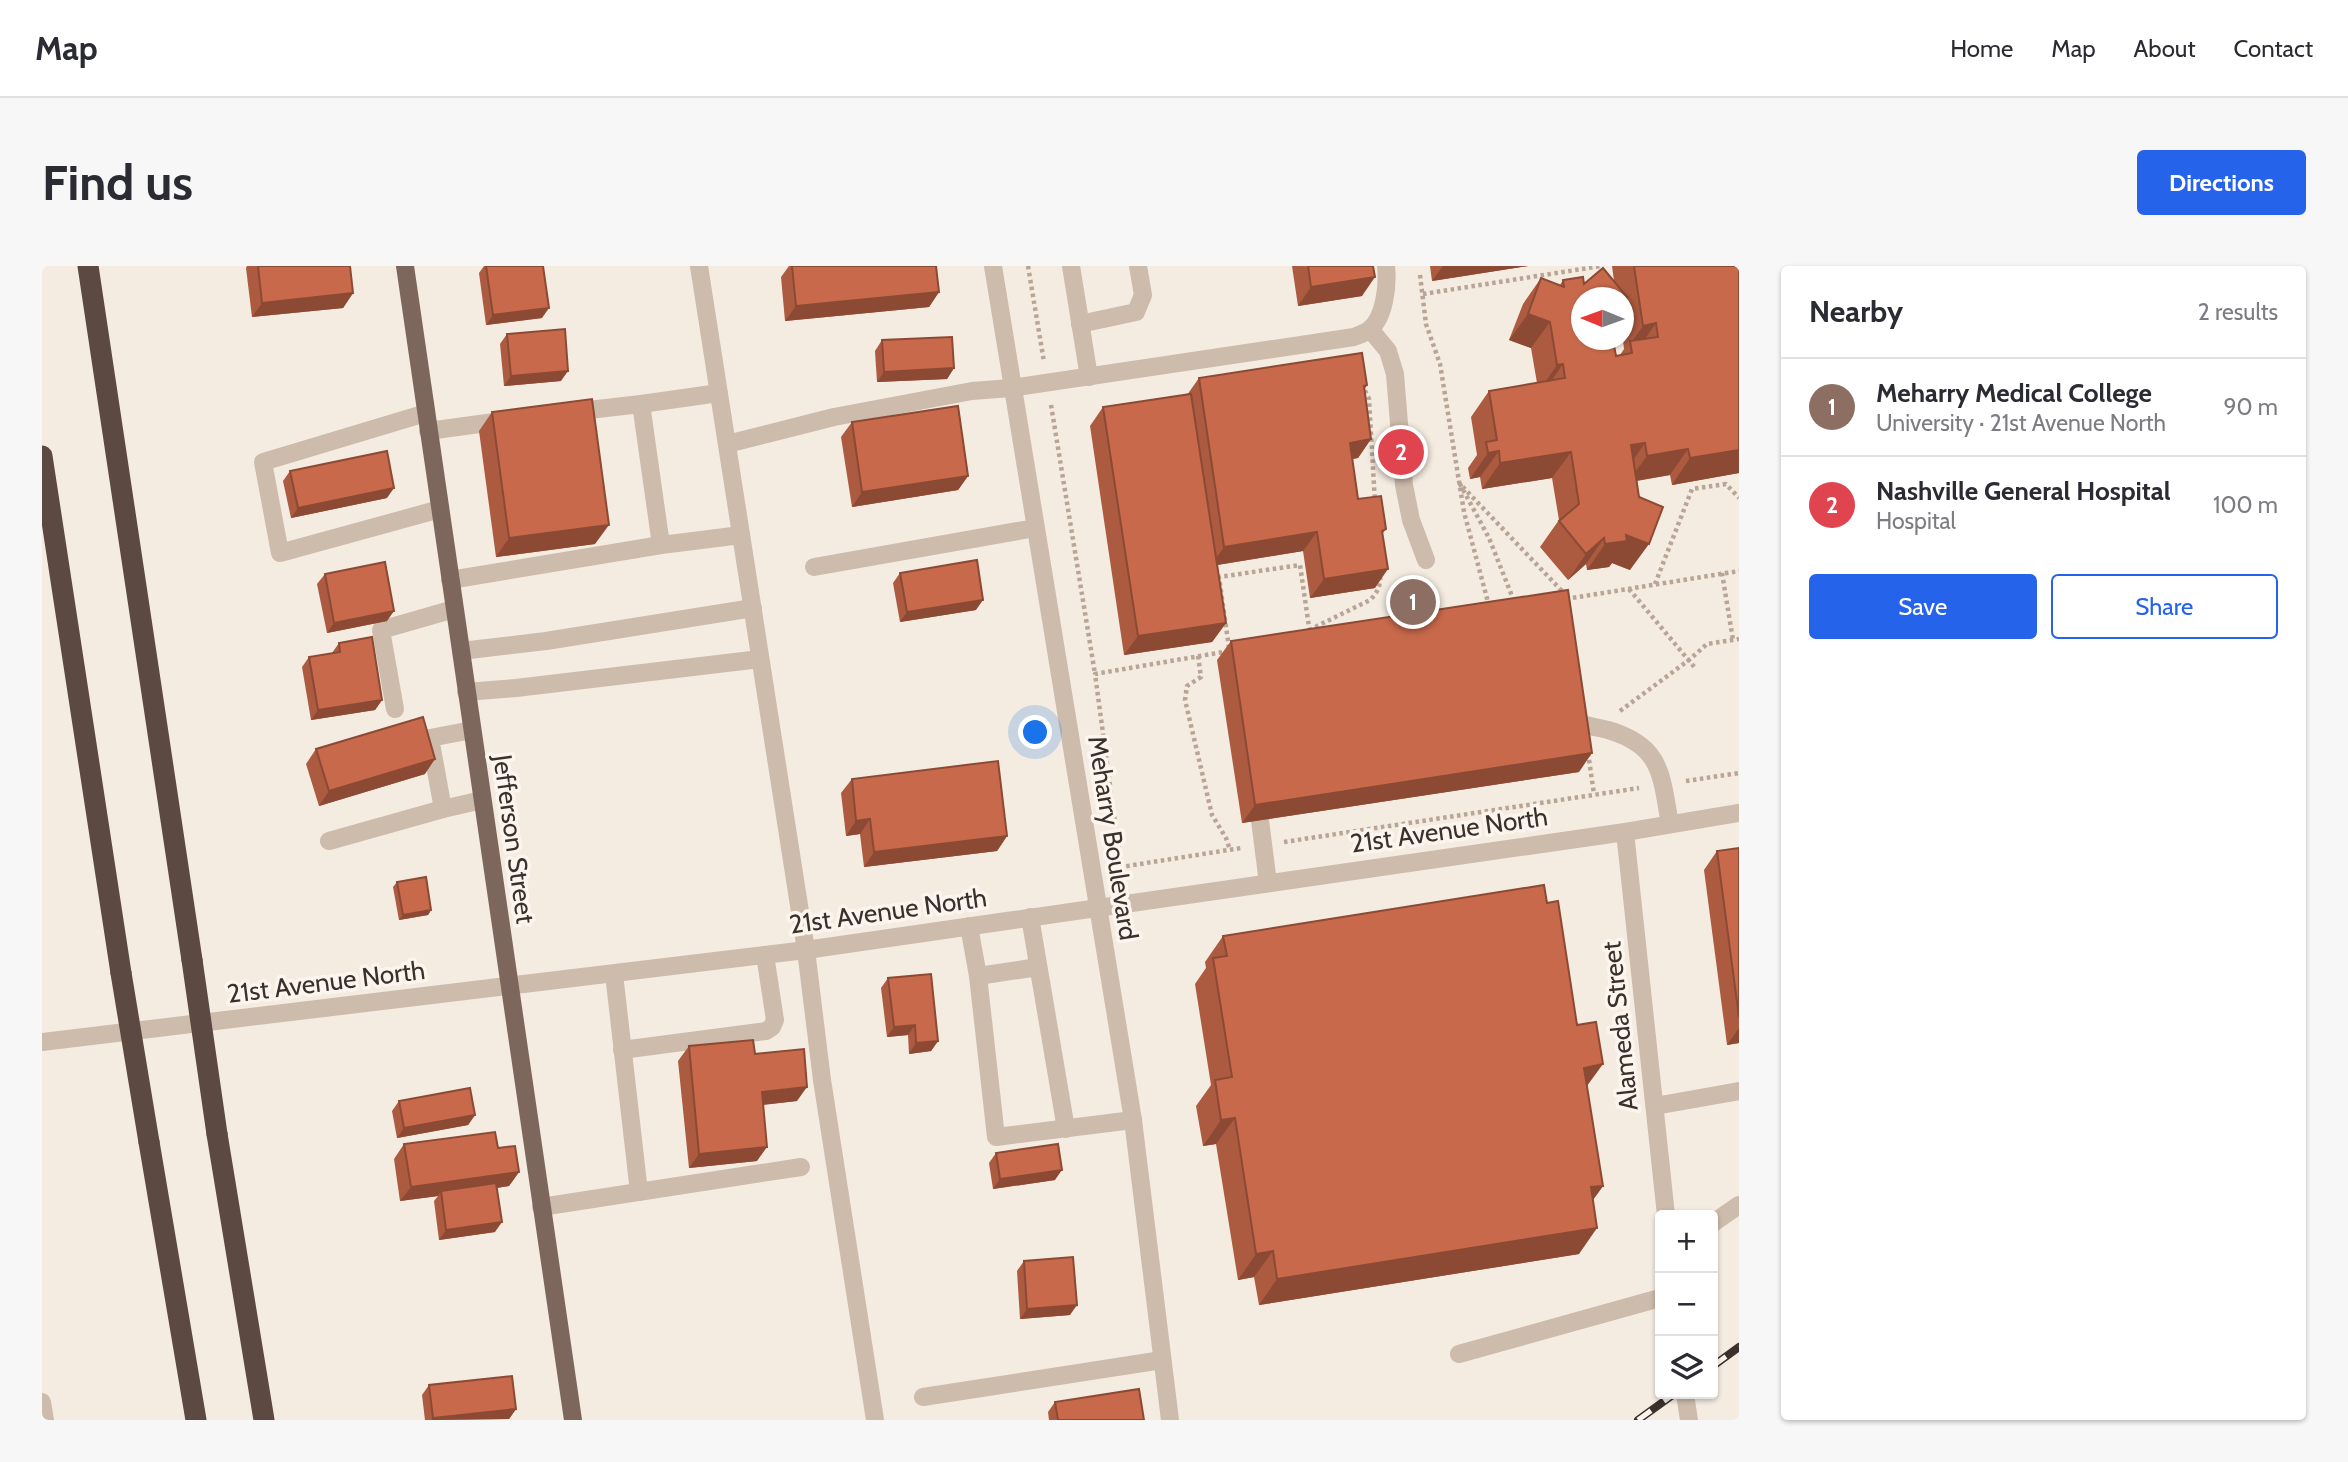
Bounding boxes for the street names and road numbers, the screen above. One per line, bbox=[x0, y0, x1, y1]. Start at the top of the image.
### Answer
street label: Meharry Boulevard bbox=[1081, 734, 1145, 942]
street label: Jefferson Street bbox=[486, 751, 542, 926]
street label: 21st Avenue North bbox=[1348, 800, 1550, 860]
street label: 21st Avenue North bbox=[787, 881, 989, 941]
street label: Alameda Street bbox=[1595, 939, 1645, 1112]
street label: 21st Avenue North bbox=[225, 954, 427, 1010]

